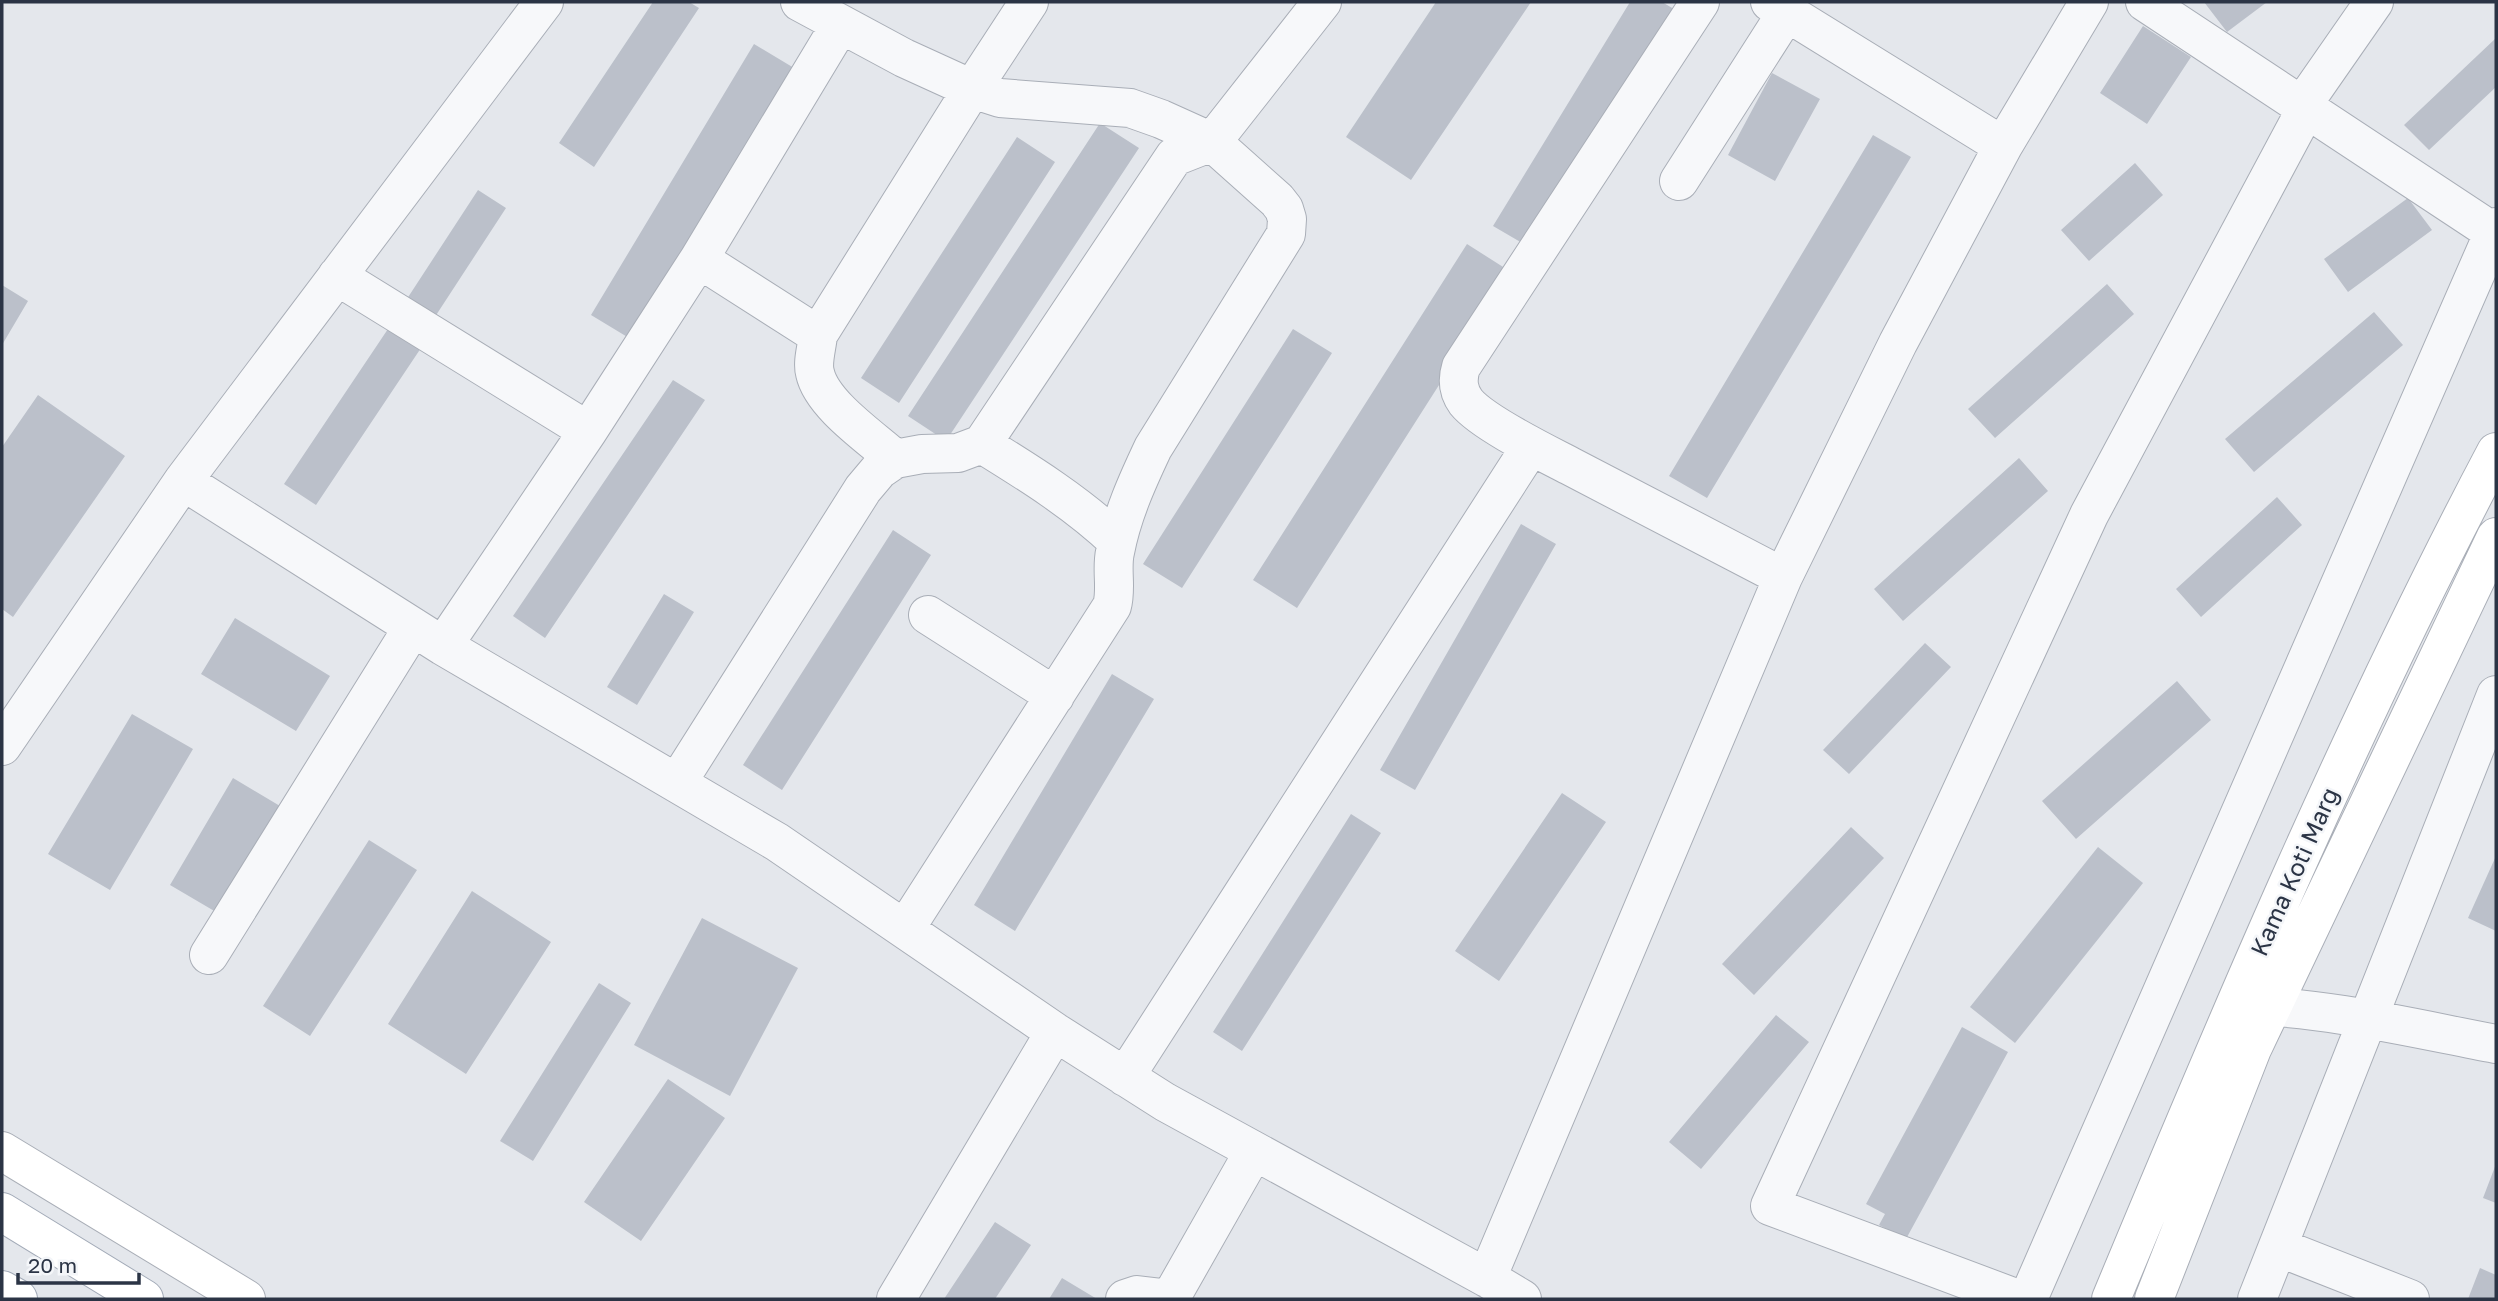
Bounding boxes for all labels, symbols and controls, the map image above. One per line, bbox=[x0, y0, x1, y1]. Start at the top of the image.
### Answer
street label: Kama Koti Marg bbox=[2244, 783, 2344, 960]
scale bar bbox=[18, 1242, 138, 1286]
text: 20 m bbox=[28, 1252, 77, 1278]

